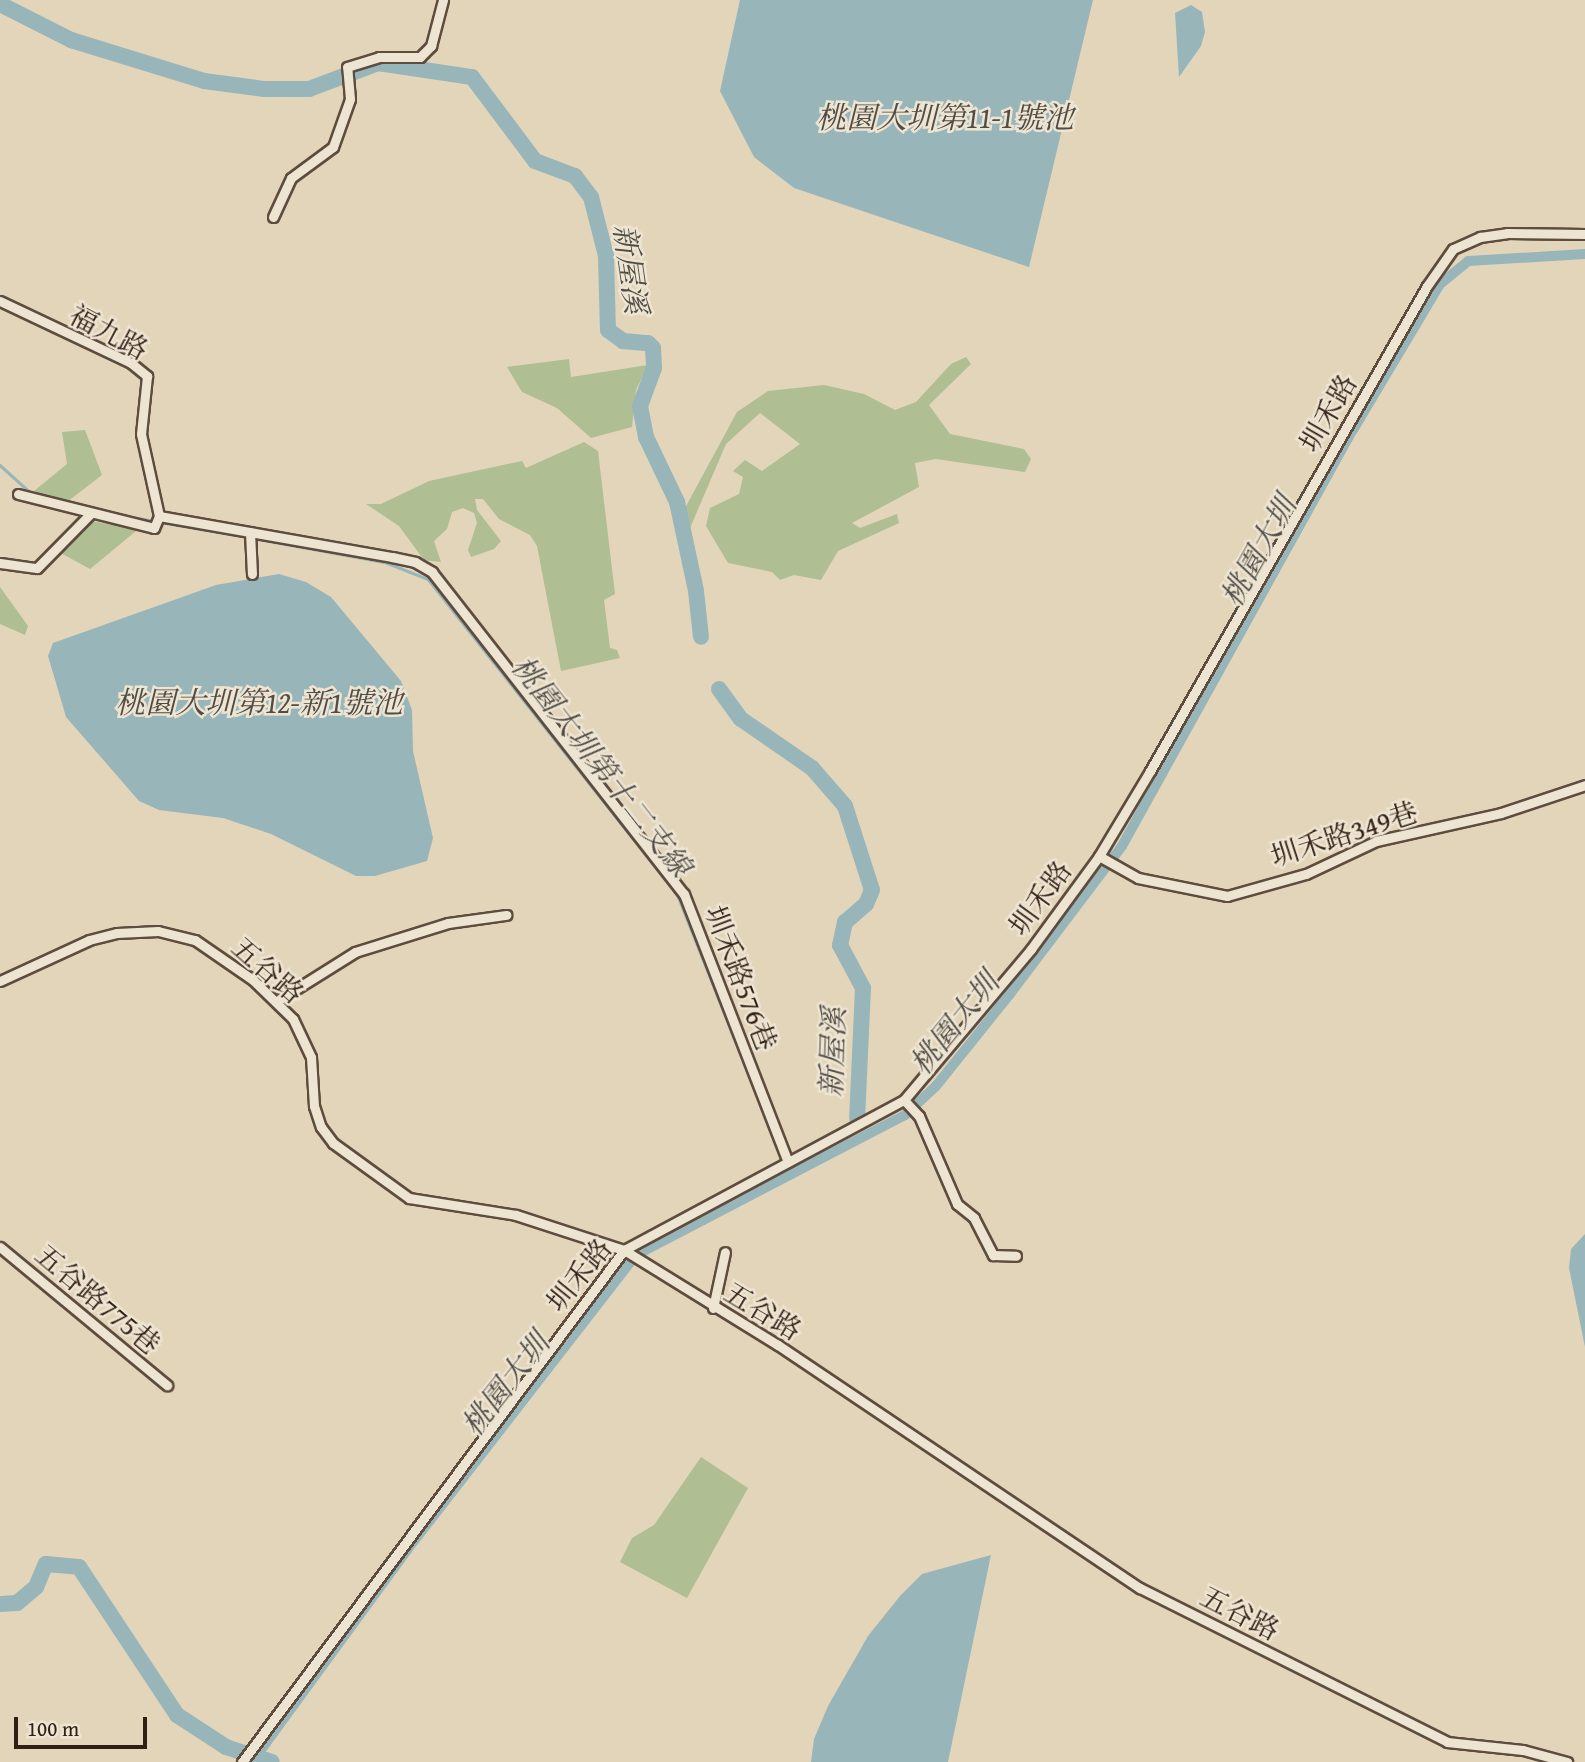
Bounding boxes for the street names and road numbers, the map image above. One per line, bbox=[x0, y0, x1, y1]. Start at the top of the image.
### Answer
street label: 福九路 bbox=[64, 297, 154, 367]
street label: 圳禾路 bbox=[1292, 368, 1364, 458]
street label: 圳禾路349巷 bbox=[1266, 794, 1422, 874]
street label: 圳禾路 bbox=[1002, 854, 1078, 942]
street label: 圳禾路576巷 bbox=[698, 901, 784, 1055]
street label: 五谷路 bbox=[225, 930, 311, 1010]
street label: 圳禾路 bbox=[540, 1232, 618, 1318]
street label: 五谷路775巷 bbox=[29, 1237, 167, 1361]
street label: 五谷路 bbox=[718, 1275, 808, 1347]
street label: 五谷路 bbox=[1195, 1579, 1285, 1647]

